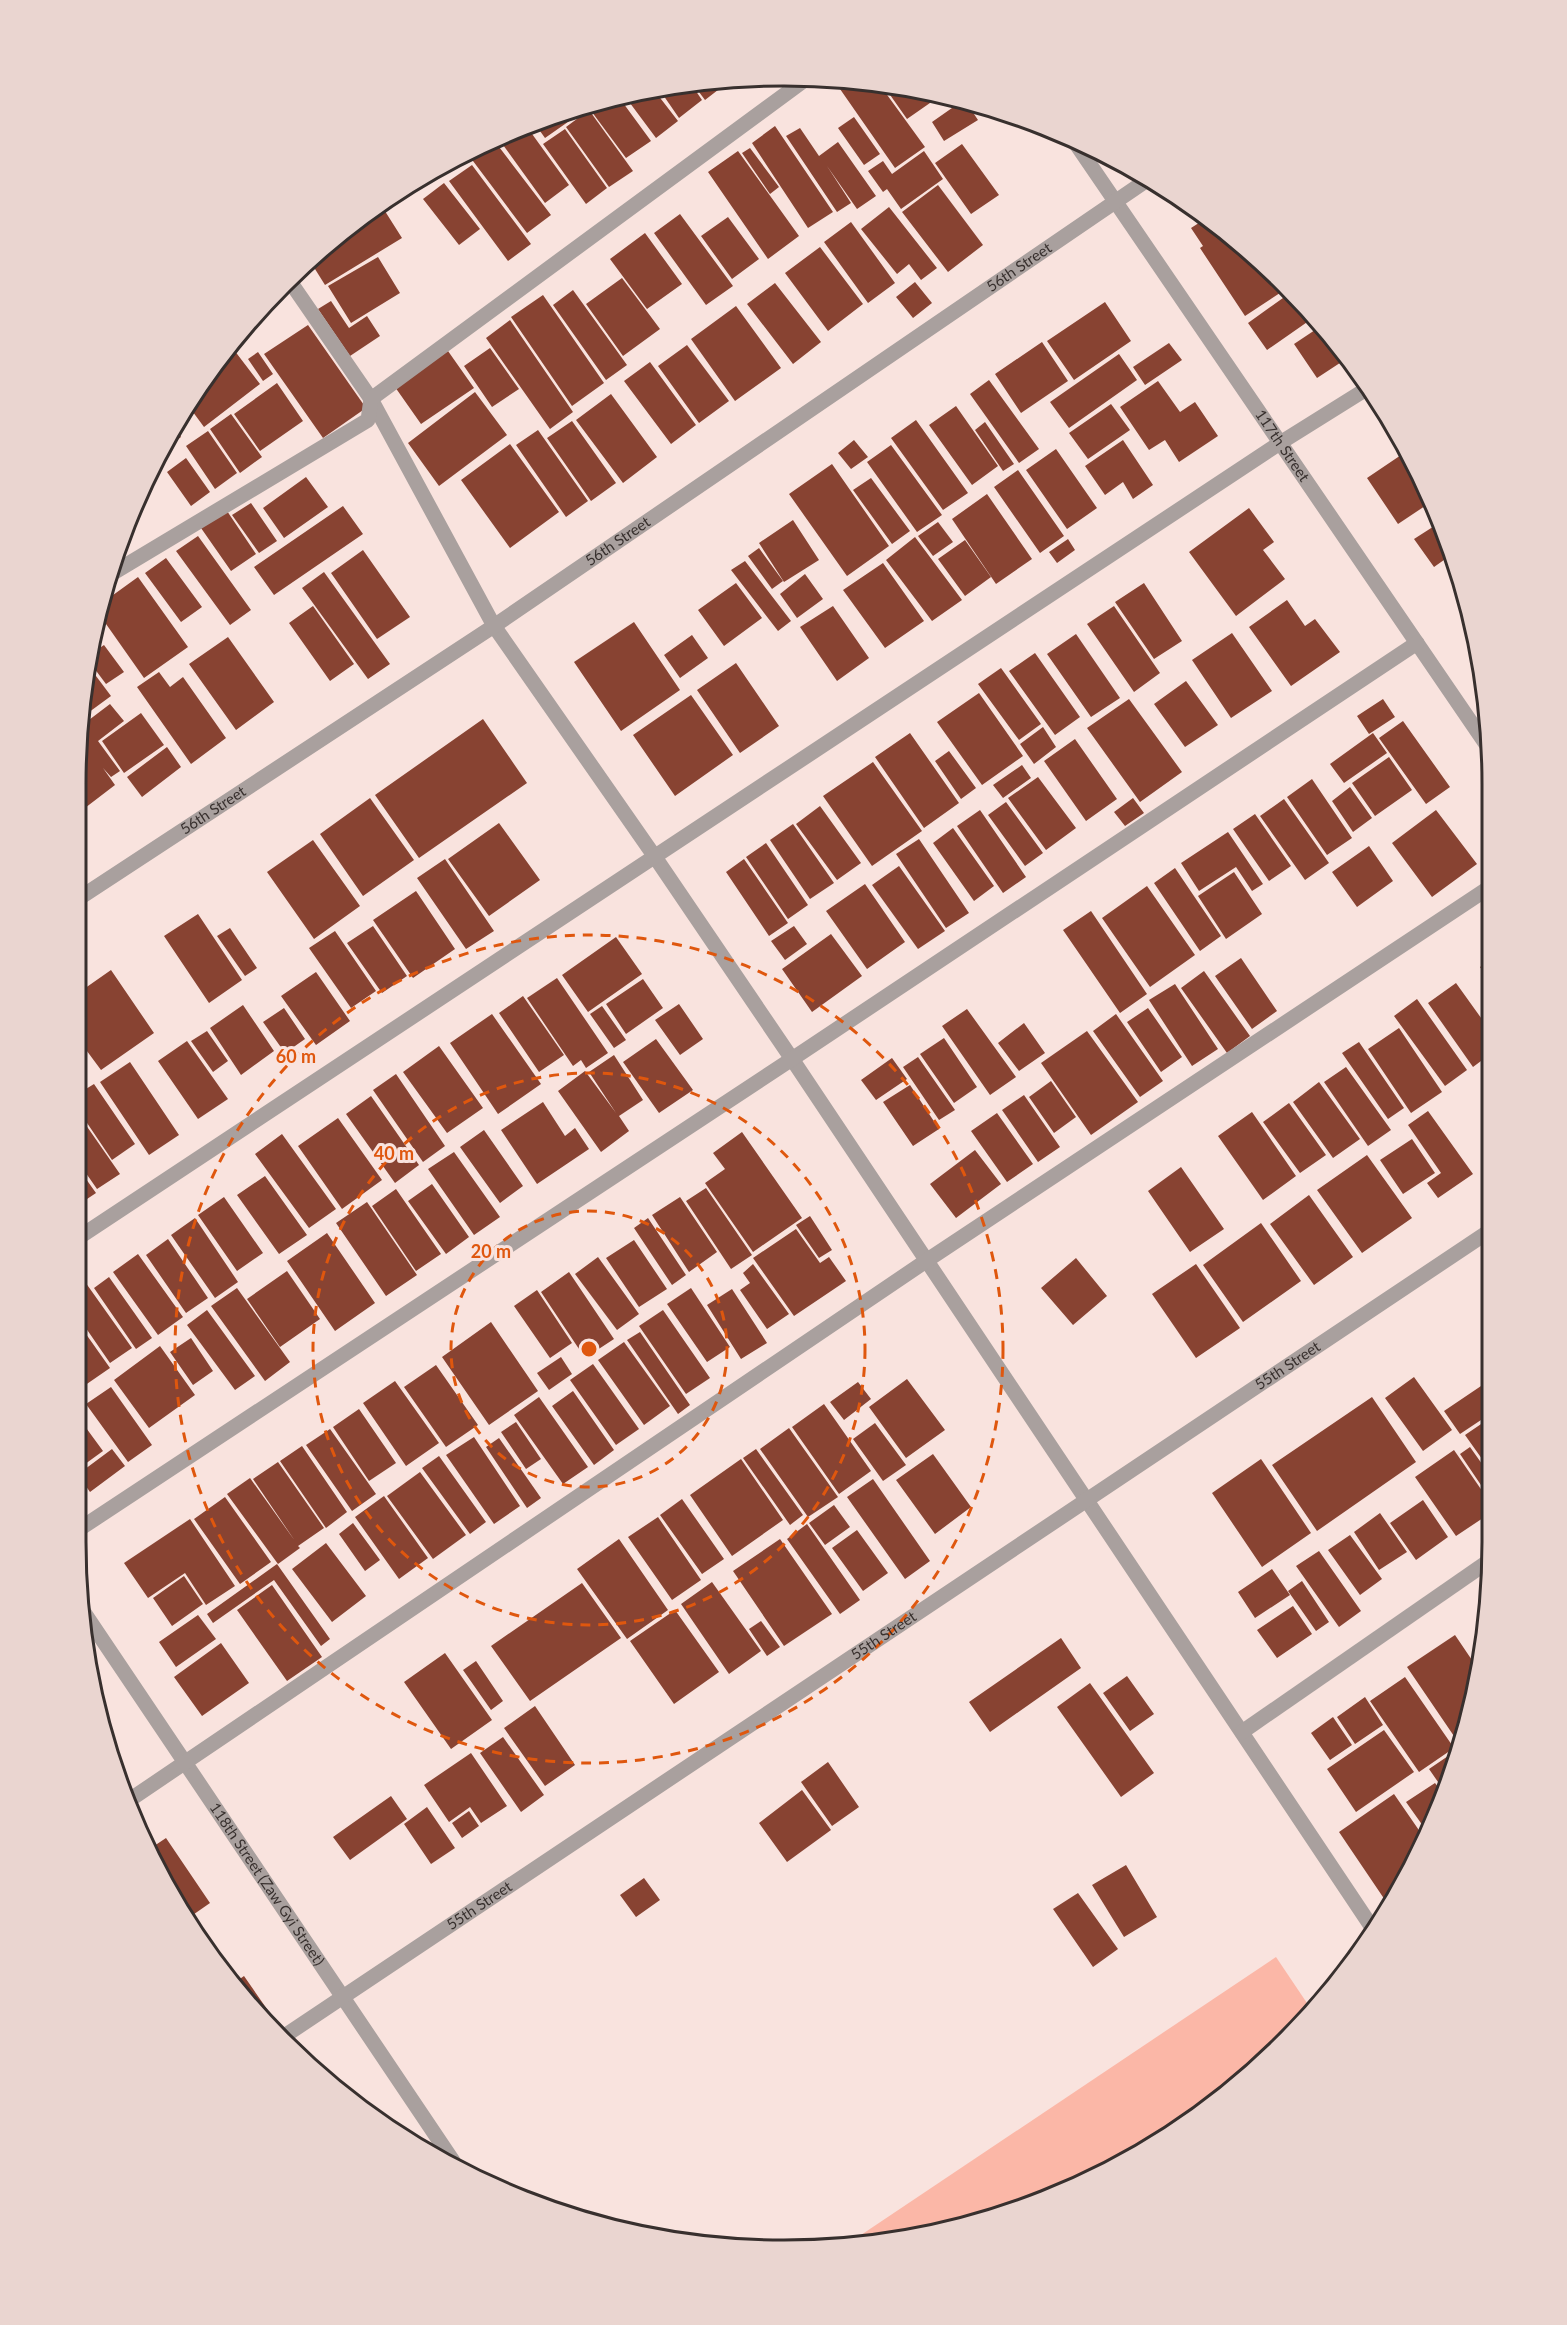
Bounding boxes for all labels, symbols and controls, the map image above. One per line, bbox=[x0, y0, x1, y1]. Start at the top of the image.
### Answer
street label: 56th Street bbox=[983, 238, 1055, 295]
street label: 117th Street bbox=[1252, 406, 1314, 485]
street label: 56th Street bbox=[581, 512, 654, 569]
street label: 56th Street bbox=[176, 781, 249, 837]
text: 60 m bbox=[276, 1045, 316, 1067]
text: 40 m bbox=[374, 1142, 414, 1164]
text: 20 m bbox=[471, 1240, 511, 1262]
street label: 55th Street bbox=[1251, 1336, 1324, 1393]
centre of rings bbox=[579, 1339, 599, 1359]
street label: 55th Street bbox=[847, 1606, 920, 1663]
street label: 118th Street (Zaw Gyi Street) bbox=[207, 1799, 329, 1969]
street label: 55th Street bbox=[443, 1876, 516, 1933]

